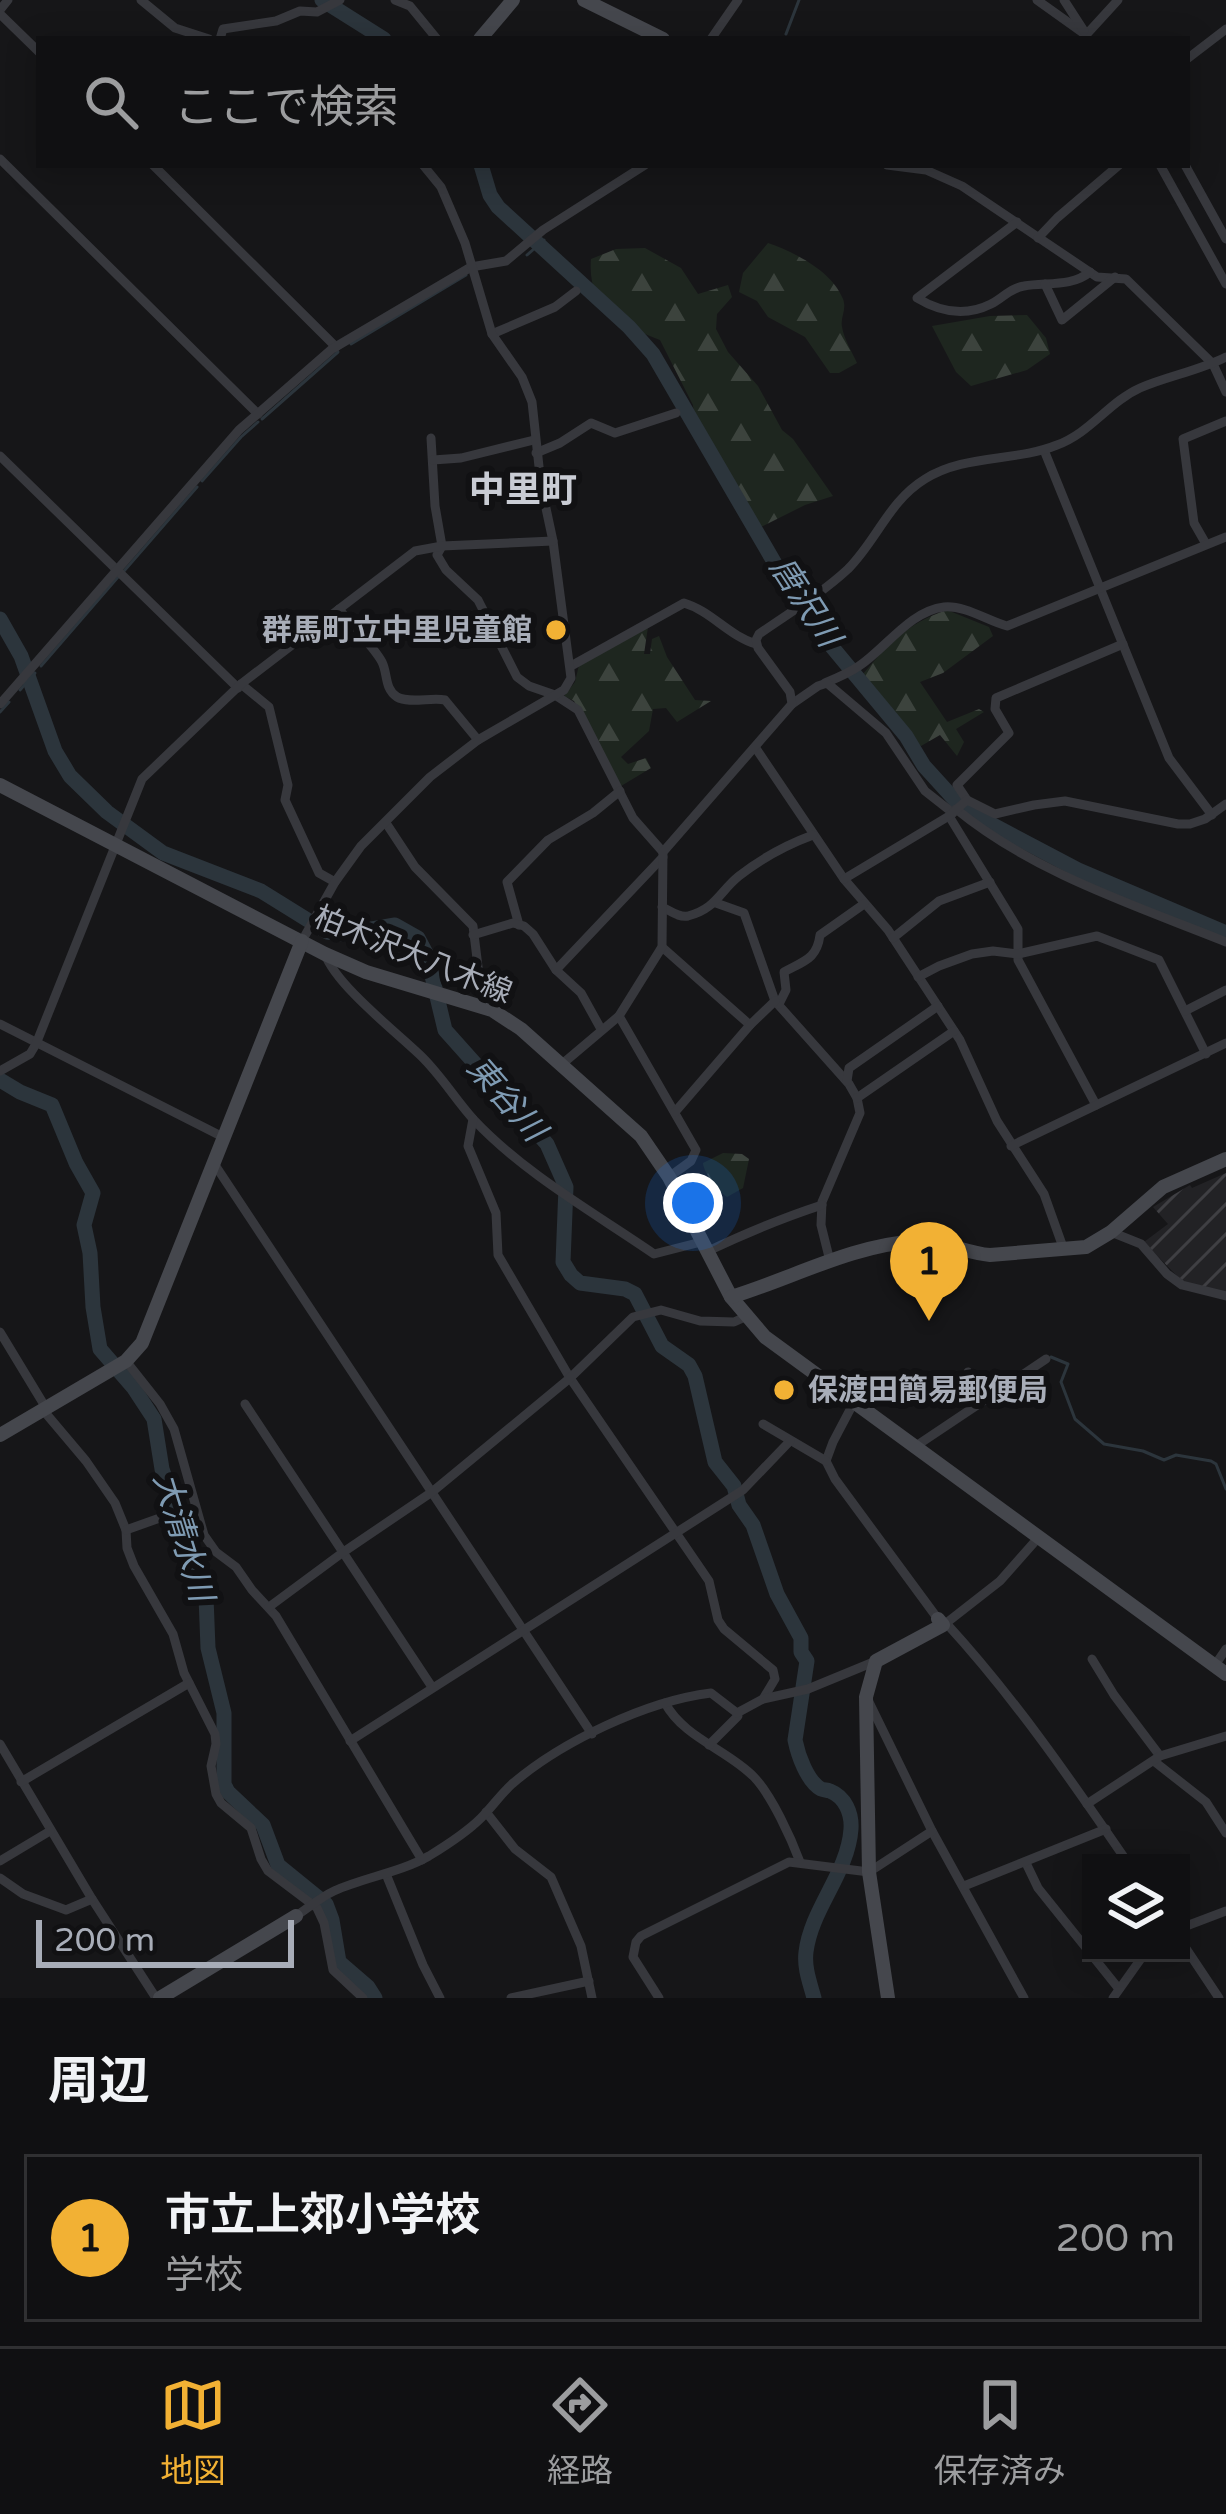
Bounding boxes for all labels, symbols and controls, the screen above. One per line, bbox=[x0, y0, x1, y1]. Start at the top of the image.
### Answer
search box bbox=[36, 36, 1190, 168]
icon: search bbox=[78, 69, 144, 135]
text: ここで検索 bbox=[174, 81, 399, 135]
district label: 中里町 bbox=[469, 469, 577, 512]
water label: 唐沢川 bbox=[762, 550, 850, 657]
place label: 群馬町立中里児童館 bbox=[262, 612, 532, 649]
marker: 群馬町立中里児童館 bbox=[543, 617, 569, 643]
street label: 柏木沢大八木線 bbox=[309, 899, 517, 1011]
water label: 東谷川 bbox=[459, 1049, 555, 1151]
your location bbox=[663, 1173, 723, 1233]
pin: 1 bbox=[890, 1222, 968, 1321]
place label: 保渡田簡易郵便局 bbox=[808, 1372, 1048, 1409]
marker: 保渡田簡易郵便局 bbox=[771, 1377, 797, 1403]
water label: 大清水川 bbox=[145, 1468, 222, 1609]
map controls bbox=[1082, 1854, 1190, 1962]
button: layers bbox=[1082, 1854, 1190, 1962]
scale bar bbox=[36, 1914, 294, 1967]
text: 200 m bbox=[54, 1921, 155, 1960]
text: 周辺 bbox=[48, 2051, 150, 2113]
text: 市立上郊小学校 bbox=[165, 2189, 480, 2243]
text: 1 bbox=[78, 2215, 102, 2262]
text: 200 m bbox=[1056, 2215, 1175, 2262]
text: 学校 bbox=[165, 2252, 243, 2299]
tab: 地図 bbox=[160, 2372, 226, 2492]
tab: 経路 bbox=[547, 2372, 613, 2492]
tab: 保存済み bbox=[934, 2372, 1066, 2492]

